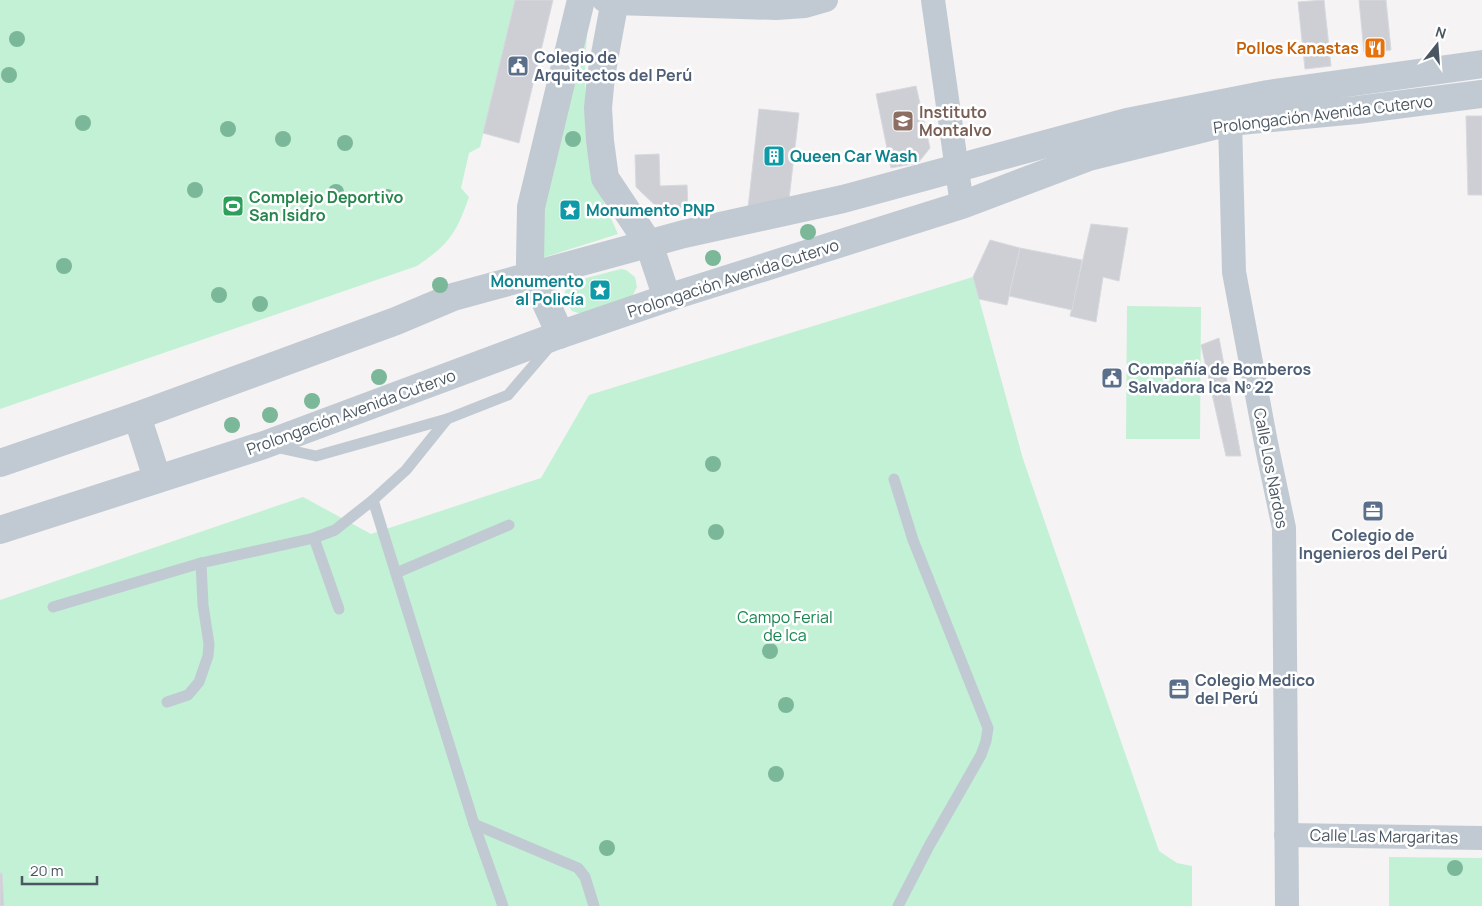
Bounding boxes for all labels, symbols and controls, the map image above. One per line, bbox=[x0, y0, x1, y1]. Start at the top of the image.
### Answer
north arrow bbox=[1412, 20, 1462, 70]
text: N bbox=[1433, 22, 1449, 43]
restaurant icon: Pollos Kanastas bbox=[1363, 36, 1387, 60]
place label: Pollos Kanastas bbox=[1236, 37, 1359, 59]
place label: Colegio de Arquitectos del Perú bbox=[534, 46, 692, 86]
public building icon: Colegio de Arquitectos del Perú bbox=[506, 54, 530, 78]
street label: Prolongación Avenida Cutervo bbox=[1212, 90, 1434, 138]
place label: Instituto Montalvo bbox=[919, 101, 992, 141]
school or university icon: Instituto Montalvo bbox=[891, 109, 915, 133]
building icon: Queen Car Wash bbox=[762, 144, 786, 168]
place label: Queen Car Wash bbox=[790, 145, 918, 167]
place label: Complejo Deportivo San Isidro bbox=[249, 186, 403, 226]
sports icon: Complejo Deportivo San Isidro bbox=[221, 194, 245, 218]
place icon: Monumento PNP bbox=[558, 198, 582, 222]
place label: Monumento PNP bbox=[586, 199, 715, 221]
street label: Prolongación Avenida Cutervo bbox=[625, 233, 841, 323]
place label: Monumento al Policía bbox=[490, 270, 584, 310]
place icon: Monumento al Policía bbox=[588, 278, 612, 302]
place label: Compañía de Bomberos Salvadora Ica Nº 22 bbox=[1128, 358, 1312, 398]
street label: Prolongación Avenida Cutervo bbox=[243, 364, 459, 460]
public building icon: Compañía de Bomberos Salvadora Ica Nº 22 bbox=[1100, 366, 1124, 390]
street label: Calle Los Nardos bbox=[1249, 406, 1293, 530]
office icon: Colegio de Ingenieros del Perú bbox=[1361, 499, 1385, 523]
place label: Colegio de Ingenieros del Perú bbox=[1299, 524, 1447, 564]
park label: Campo Ferial de Ica bbox=[737, 606, 833, 646]
place label: Colegio Medico del Perú bbox=[1195, 669, 1315, 709]
office icon: Colegio Medico del Perú bbox=[1167, 677, 1191, 701]
street label: Calle Las Margaritas bbox=[1310, 824, 1458, 848]
scale bar bbox=[22, 854, 98, 886]
text: 20 m bbox=[30, 860, 63, 881]

